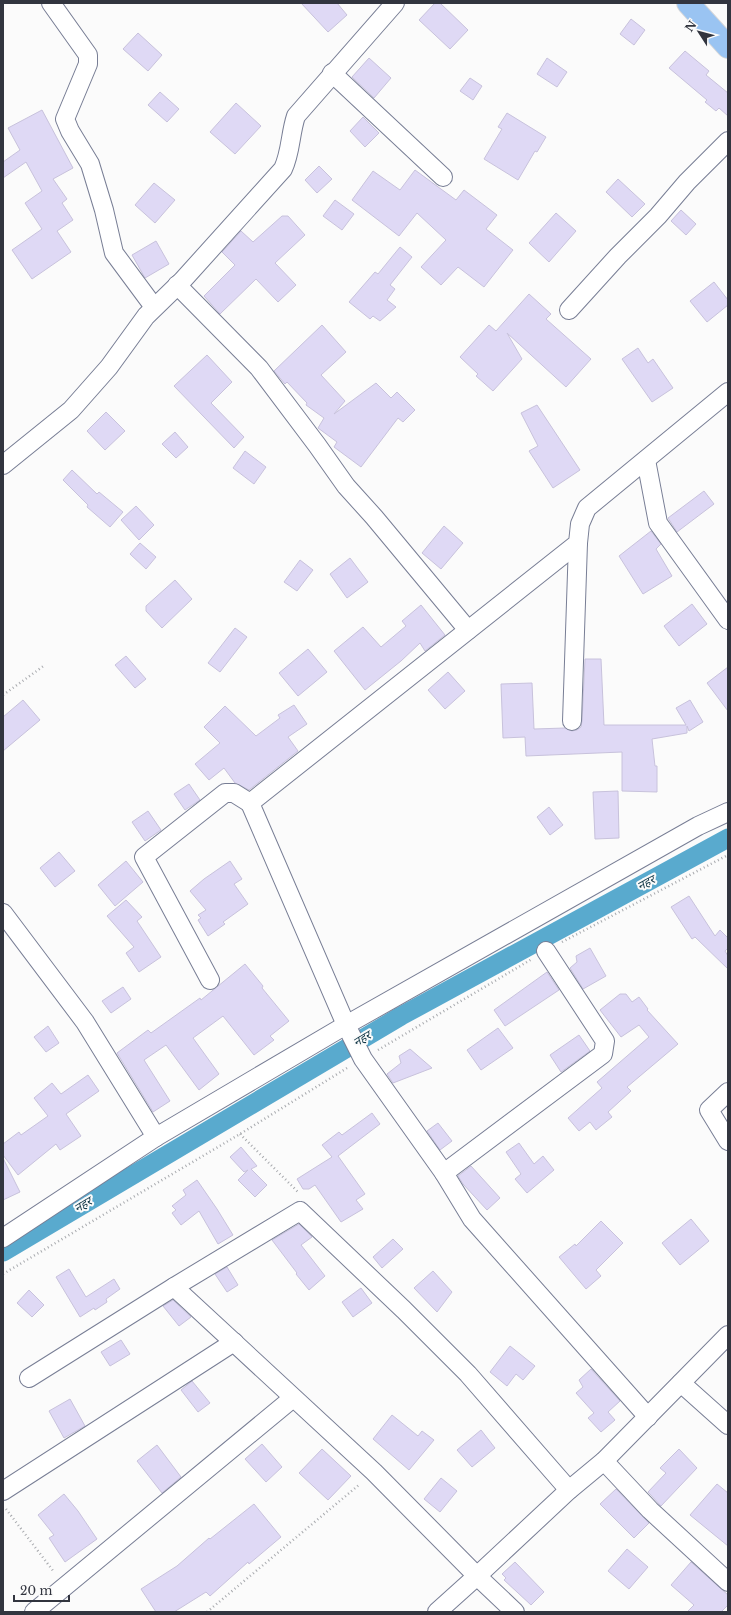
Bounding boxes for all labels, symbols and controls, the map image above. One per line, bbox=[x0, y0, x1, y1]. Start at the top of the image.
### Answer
north arrow bbox=[679, 12, 719, 52]
text: N bbox=[682, 17, 700, 34]
water label: नहर bbox=[634, 871, 659, 893]
water label: नहर bbox=[350, 1026, 375, 1050]
water label: नहर bbox=[71, 1192, 96, 1216]
scale bar bbox=[14, 1577, 69, 1603]
text: 20 m bbox=[20, 1583, 52, 1598]

